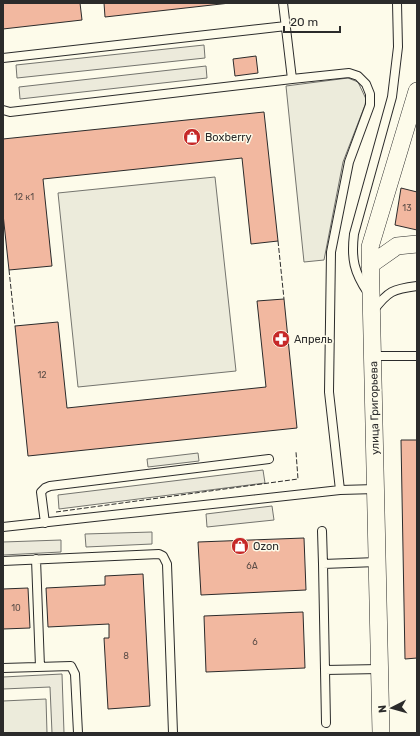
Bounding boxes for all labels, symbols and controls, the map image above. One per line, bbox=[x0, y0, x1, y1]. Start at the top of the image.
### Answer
scale bar bbox=[284, 8, 340, 34]
text: 20 m bbox=[290, 15, 318, 29]
shop icon: Boxberry bbox=[182, 127, 202, 147]
place label: Boxberry bbox=[205, 131, 252, 144]
house number: 12 к1 bbox=[14, 192, 34, 202]
house number: 13 bbox=[402, 203, 412, 213]
pharmacy icon: Апрель bbox=[271, 329, 291, 349]
place label: Апрель bbox=[294, 333, 333, 346]
street label: улица Григорьева bbox=[367, 361, 382, 455]
house number: 12 bbox=[37, 370, 47, 380]
shop icon: Ozon bbox=[230, 536, 250, 556]
place label: Ozon bbox=[253, 540, 279, 553]
house number: 6А bbox=[246, 561, 258, 571]
house number: 10 bbox=[11, 603, 21, 613]
house number: 6 bbox=[252, 637, 258, 647]
house number: 8 bbox=[123, 651, 129, 661]
north arrow bbox=[372, 688, 412, 728]
text: N bbox=[376, 704, 389, 714]

